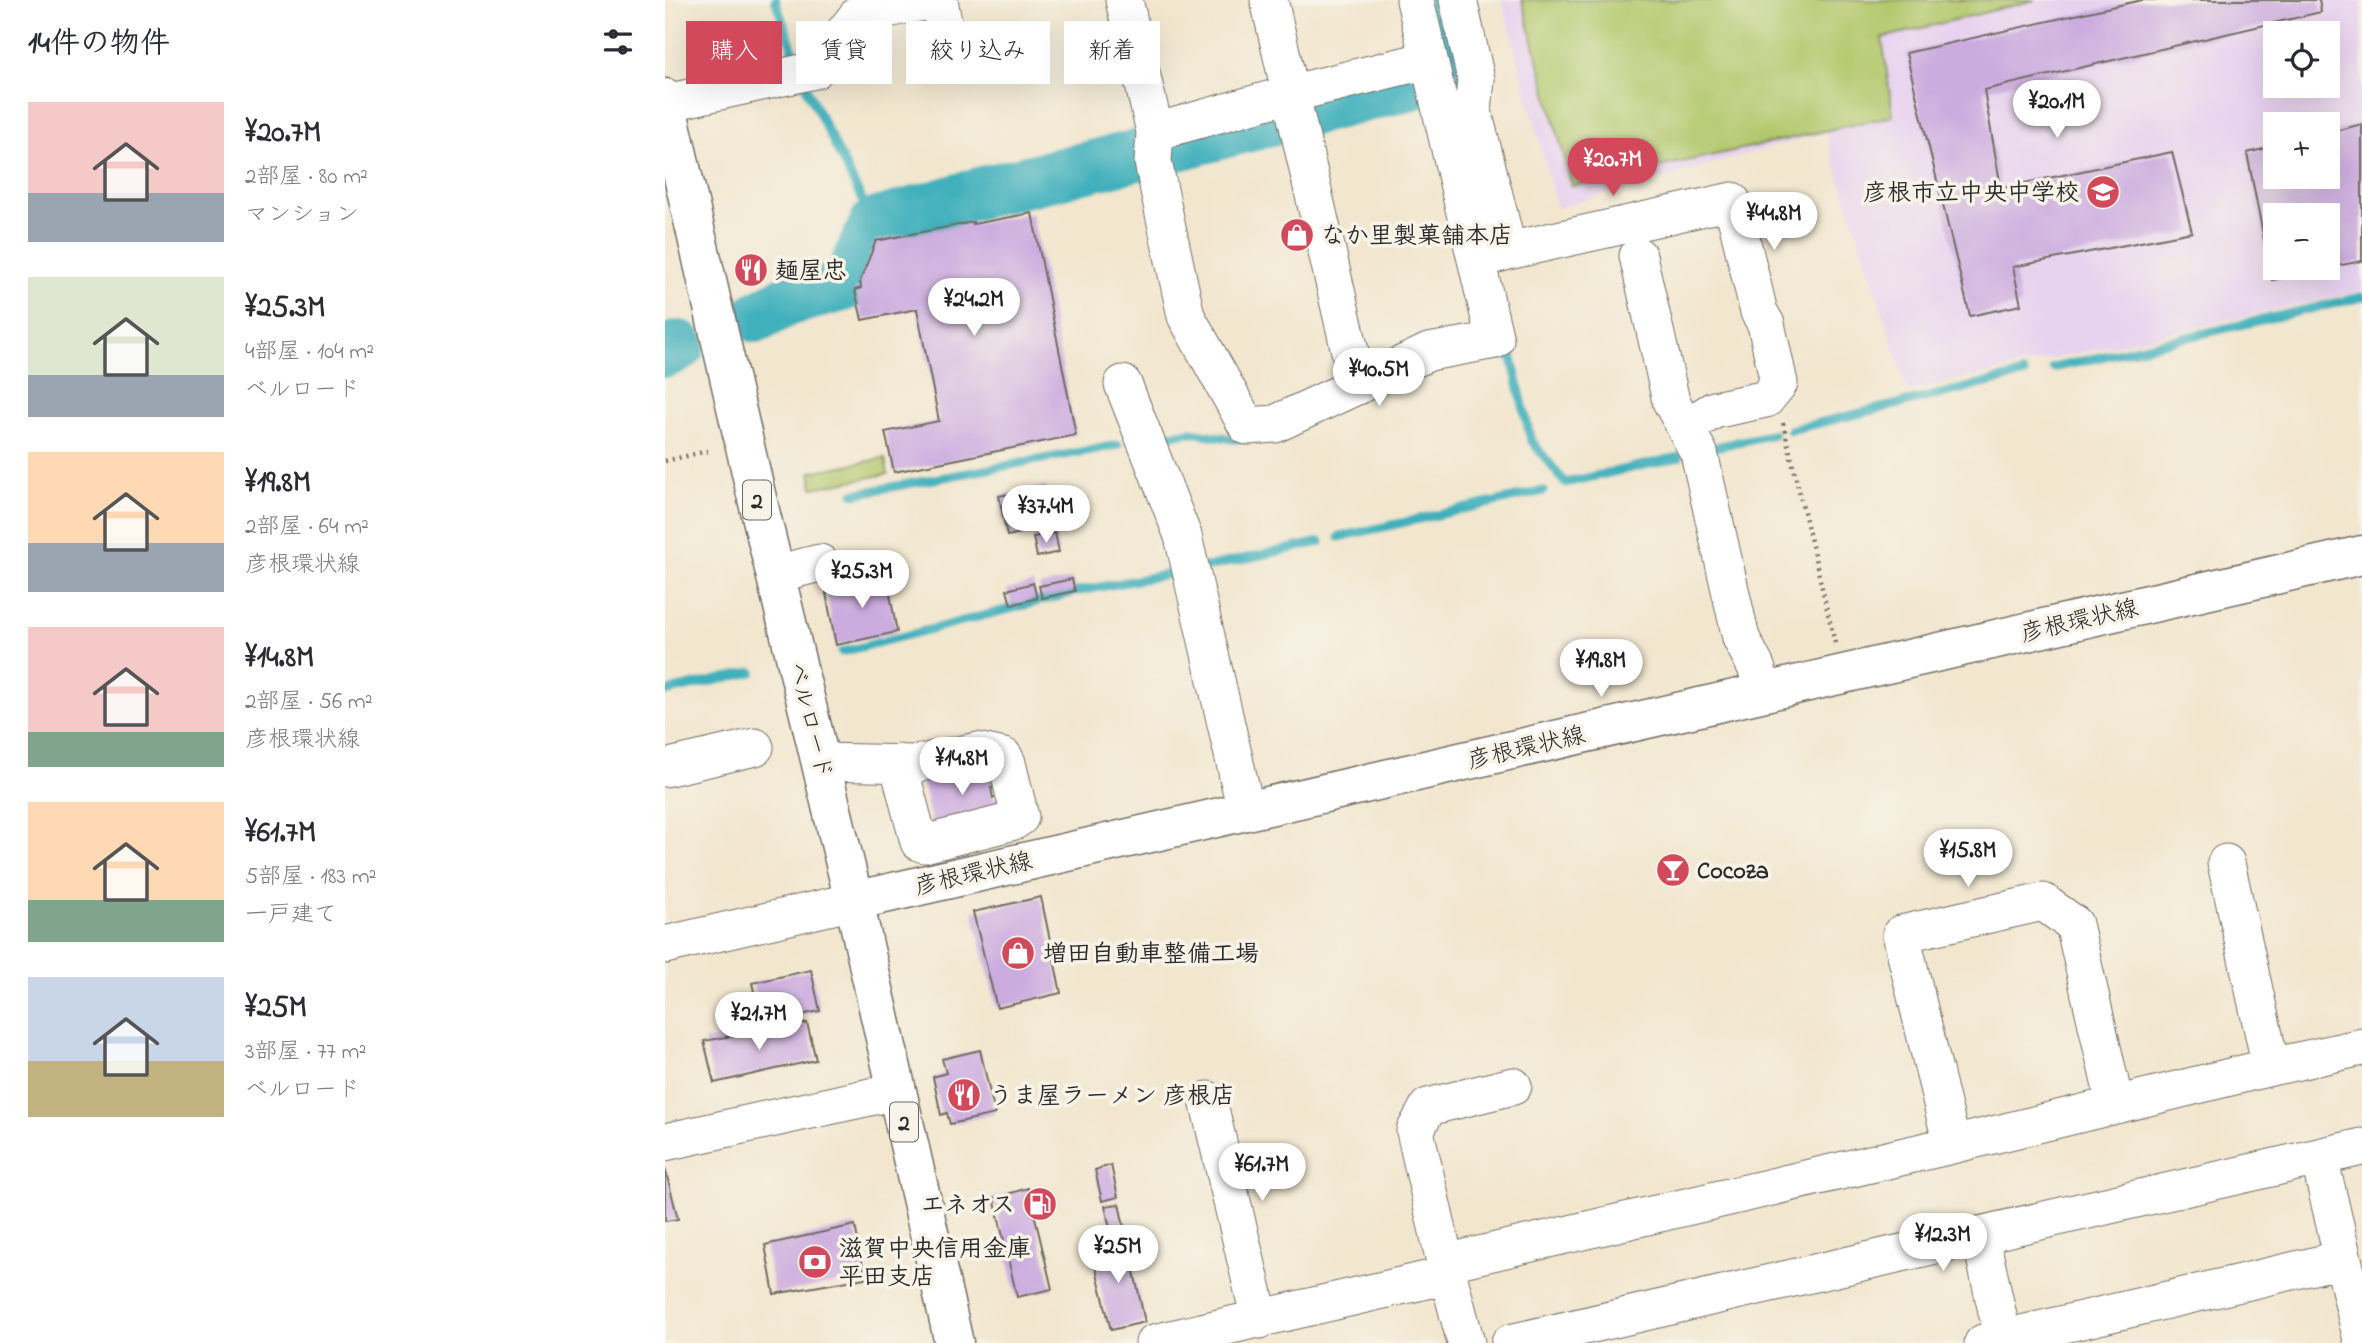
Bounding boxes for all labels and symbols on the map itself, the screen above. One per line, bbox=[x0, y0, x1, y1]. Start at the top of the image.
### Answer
pin: ¥20.1M bbox=[2000, 80, 2114, 140]
pin: ¥20.7M bbox=[1556, 138, 1670, 198]
school or university icon: 彦根市立中央中学校 bbox=[2084, 173, 2122, 211]
place label: 彦根市立中央中学校 bbox=[1863, 177, 2079, 212]
pin: ¥44.8M bbox=[1717, 192, 1831, 252]
shop icon: なか里製菓舗本店 bbox=[1278, 216, 1316, 254]
place label: なか里製菓舗本店 bbox=[1321, 220, 1513, 255]
restaurant icon: 麺屋忠 bbox=[732, 251, 770, 289]
place label: 麺屋忠 bbox=[775, 255, 847, 290]
pin: ¥24.2M bbox=[917, 278, 1031, 338]
pin: ¥40.5M bbox=[1322, 348, 1436, 408]
road number: 2 bbox=[743, 480, 771, 520]
pin: ¥37.4M bbox=[989, 486, 1103, 545]
pin: ¥25.3M bbox=[805, 550, 919, 610]
street label: 彦根環状線 bbox=[2017, 592, 2142, 653]
pin: ¥19.8M bbox=[1544, 640, 1658, 699]
street label: ベルロード bbox=[777, 658, 840, 783]
street label: 彦根環状線 bbox=[1464, 719, 1589, 780]
pin: ¥14.8M bbox=[905, 738, 1019, 797]
pin: ¥15.8M bbox=[1911, 830, 2025, 889]
street label: 彦根環状線 bbox=[911, 845, 1036, 906]
bar icon: Cocoza bbox=[1654, 851, 1692, 889]
place label: Cocoza bbox=[1697, 855, 1769, 890]
shop icon: 増田自動車整備工場 bbox=[999, 934, 1037, 972]
place label: 増田自動車整備工場 bbox=[1043, 938, 1259, 973]
pin: ¥21.7M bbox=[702, 992, 816, 1052]
restaurant icon: うま屋ラーメン 彦根店 bbox=[945, 1076, 983, 1114]
place label: うま屋ラーメン 彦根店 bbox=[989, 1080, 1235, 1115]
road number: 2 bbox=[890, 1102, 918, 1142]
pin: ¥61.7M bbox=[1205, 1144, 1319, 1203]
fuel station icon: エネオス bbox=[1021, 1185, 1059, 1223]
place label: エネオス bbox=[920, 1189, 1015, 1224]
pin: ¥12.3M bbox=[1886, 1214, 2000, 1273]
pin: ¥25M bbox=[1077, 1226, 1159, 1285]
place label: 滋賀中央信用金庫 平田支店 bbox=[839, 1233, 1031, 1296]
bank icon: 滋賀中央信用金庫 平田支店 bbox=[796, 1243, 834, 1281]

